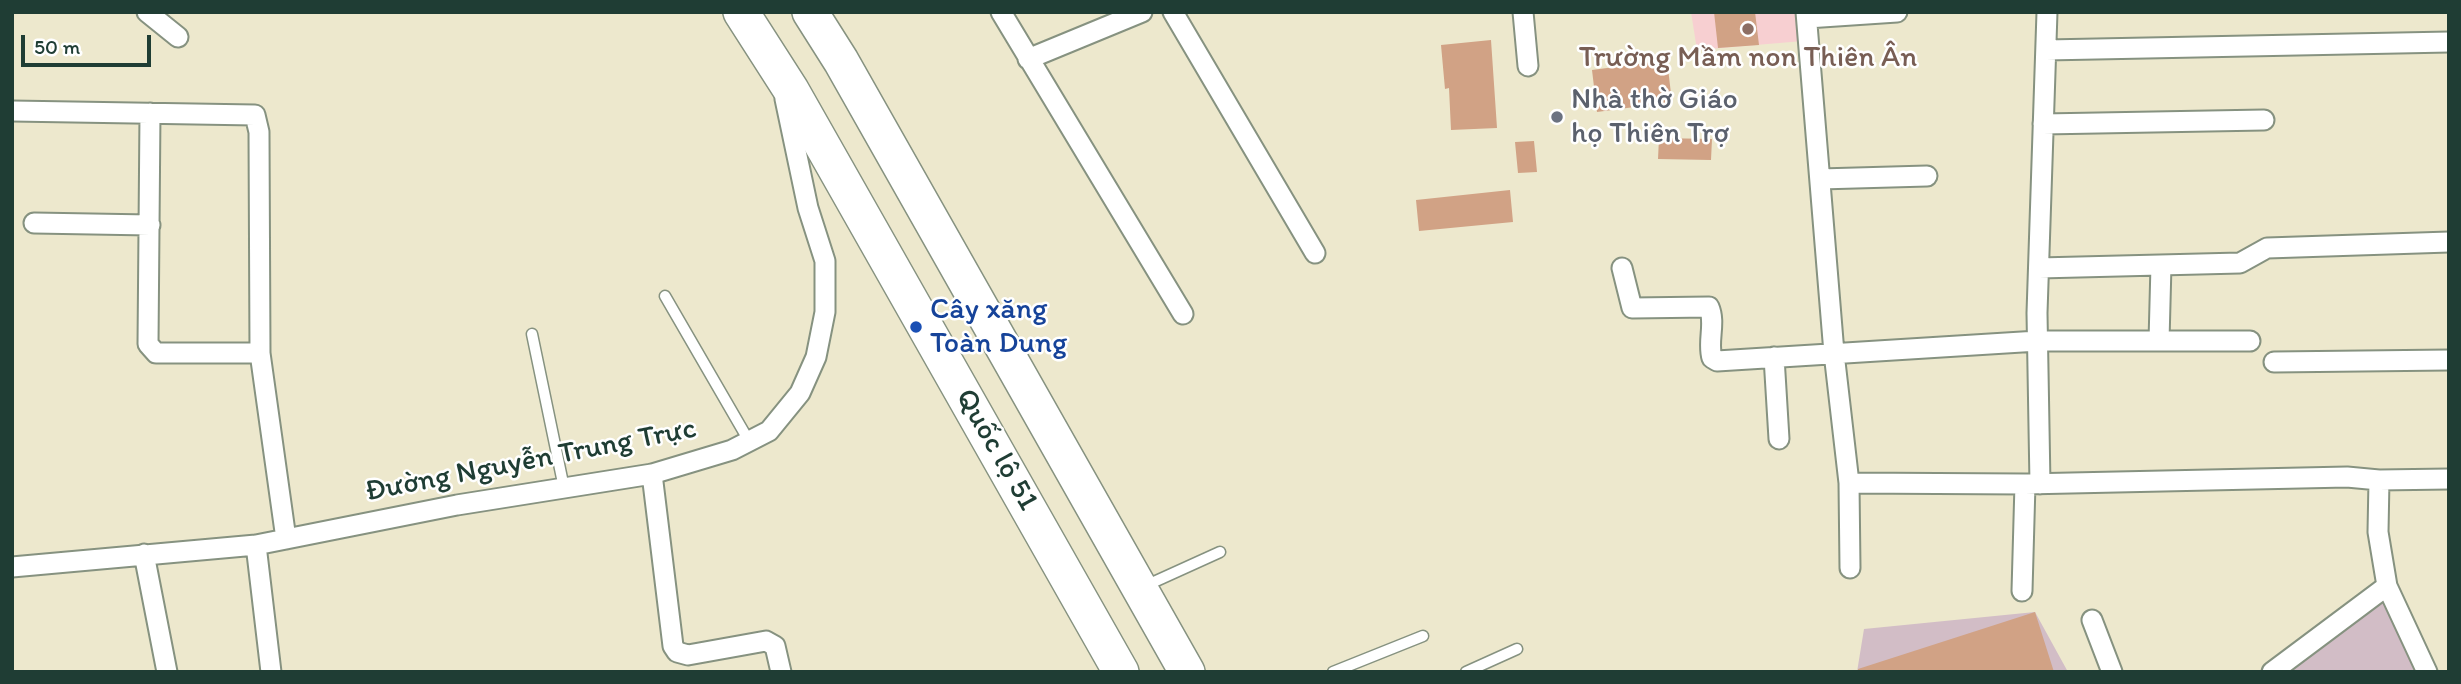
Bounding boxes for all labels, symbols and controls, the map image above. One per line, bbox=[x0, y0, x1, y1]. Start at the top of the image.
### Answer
scale bar bbox=[24, 21, 154, 65]
marker: Trường Mầm non Thiên Ân bbox=[1740, 21, 1756, 37]
text: 50 m bbox=[34, 34, 80, 59]
place label: Trường Mầm non Thiên Ân bbox=[1579, 40, 1917, 76]
place label: Nhà thờ Giáo họ Thiên Trợ bbox=[1571, 82, 1738, 152]
marker: Nhà thờ Giáo họ Thiên Trợ bbox=[1549, 109, 1565, 125]
place label: Cây xăng Toàn Dung bbox=[930, 292, 1067, 362]
marker: Cây xăng Toàn Dung bbox=[908, 319, 924, 335]
street label: Quốc lộ 51 bbox=[947, 383, 1045, 517]
street label: Đường Nguyễn Trung Trực bbox=[362, 411, 700, 511]

